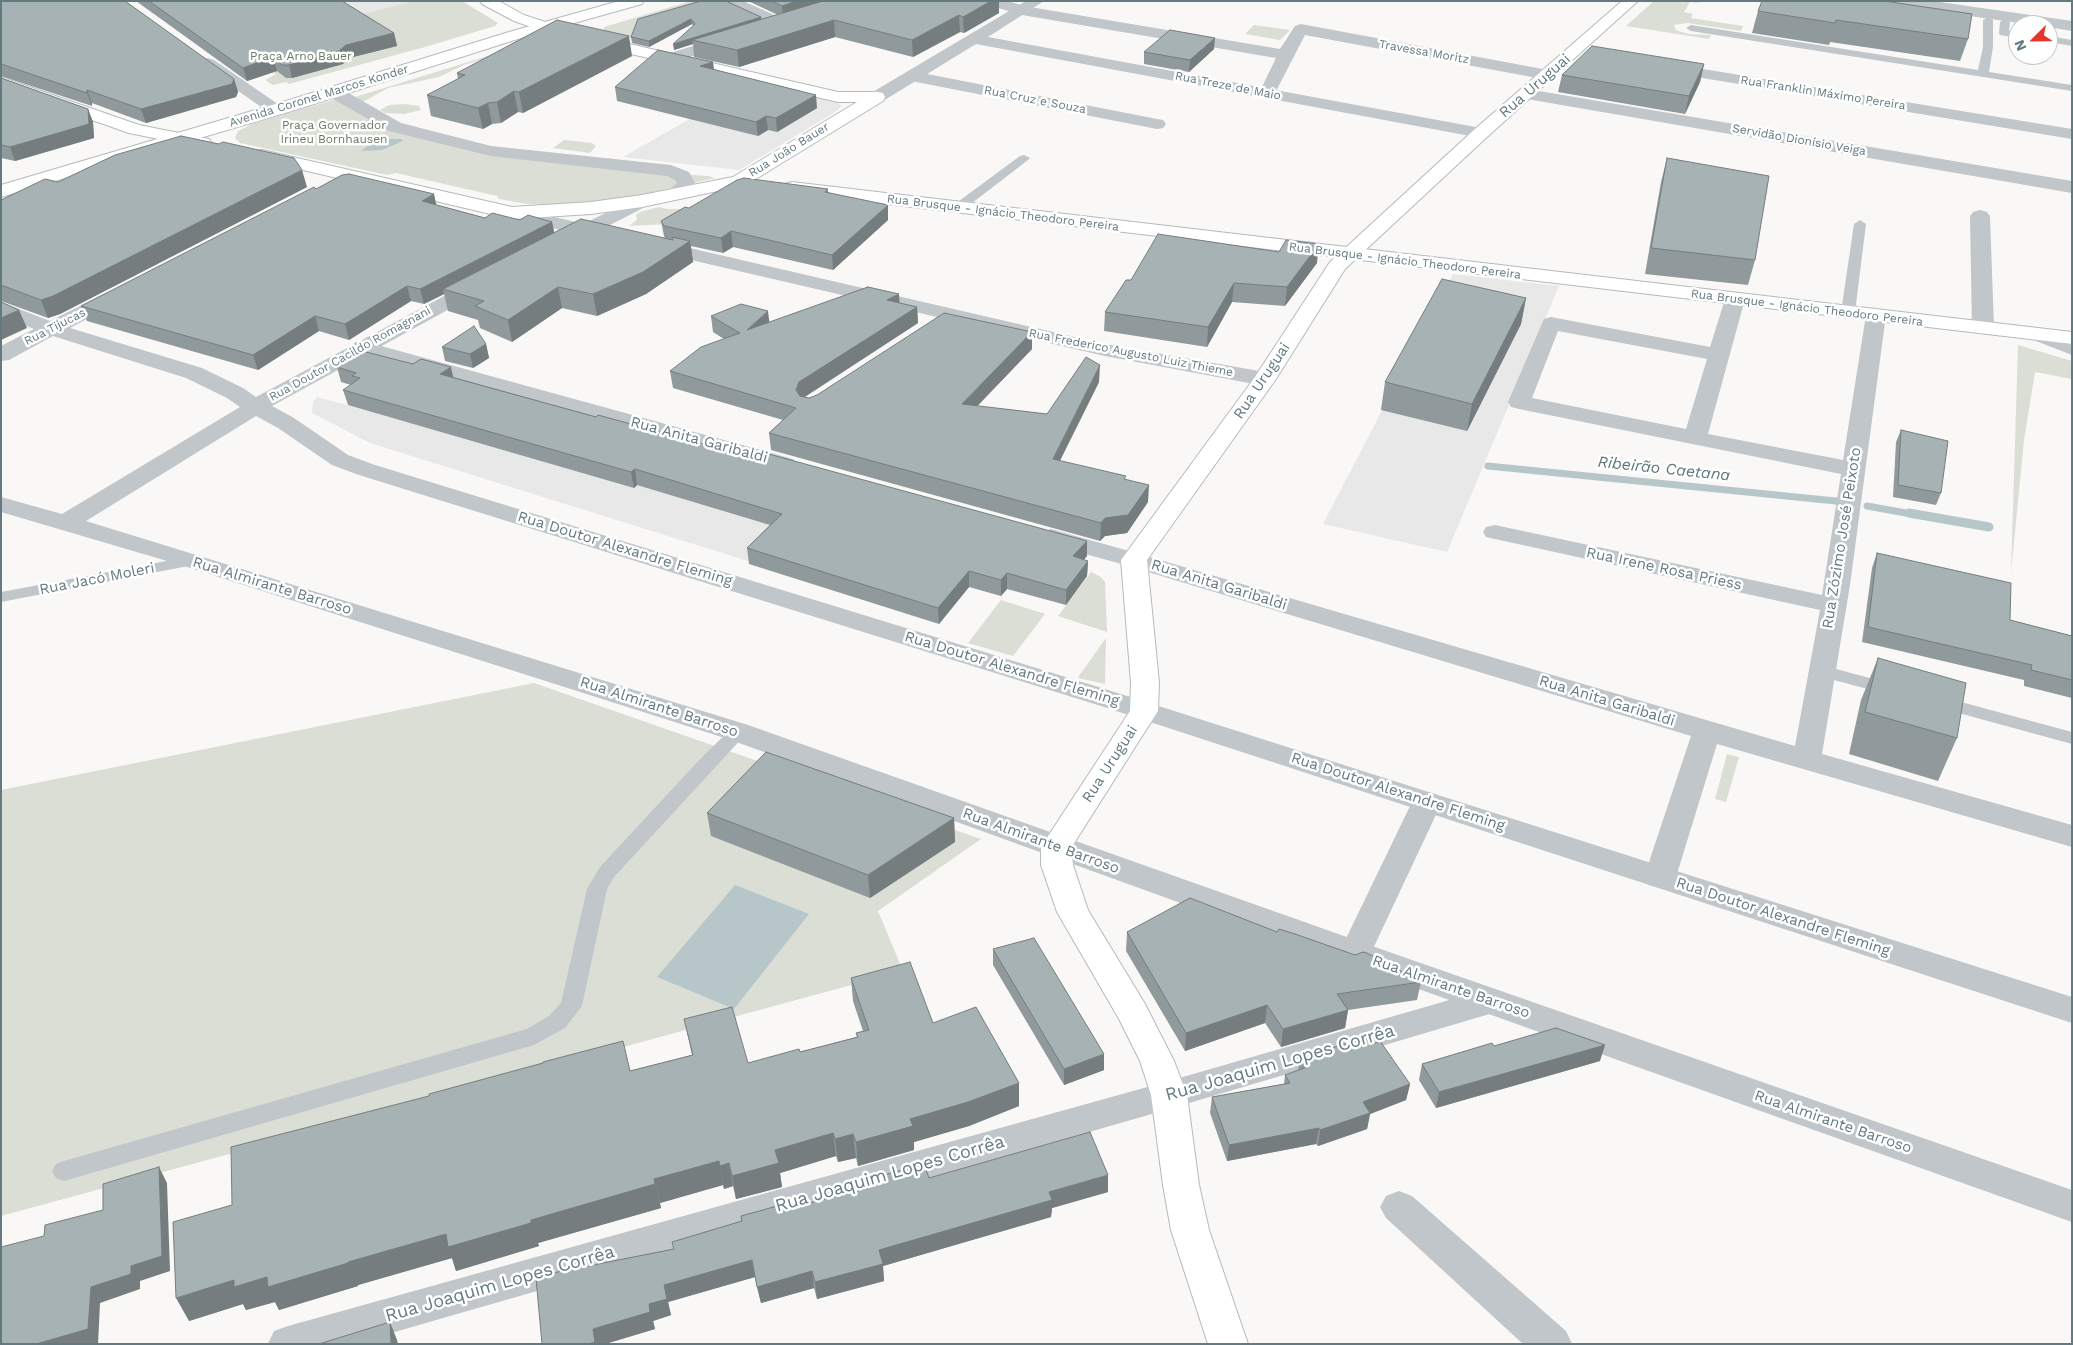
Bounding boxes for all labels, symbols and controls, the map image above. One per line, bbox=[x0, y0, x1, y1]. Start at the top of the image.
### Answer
north arrow bbox=[2008, 15, 2058, 65]
street label: Travessa Moritz bbox=[1378, 37, 1470, 67]
text: N bbox=[2011, 38, 2030, 53]
park label: Praça Arno Bauer bbox=[250, 49, 352, 63]
street label: Rua Uruguai bbox=[1496, 50, 1574, 122]
street label: Avenida Coronel Marcos Konder bbox=[228, 62, 410, 130]
street label: Rua Treze de Maio bbox=[1174, 69, 1282, 103]
street label: Rua Franklin Máximo Pereira bbox=[1739, 73, 1907, 113]
street label: Rua Cruz e Souza bbox=[983, 83, 1087, 117]
park label: Praça Governador Irineu Bornhausen bbox=[280, 118, 388, 146]
street label: Rua João Bauer bbox=[746, 120, 832, 180]
street label: Servidão Dionísio Veiga bbox=[1731, 121, 1867, 159]
street label: Rua Brusque - Ignácio Theodoro Pereira bbox=[886, 192, 1120, 234]
street label: Rua Brusque - Ignácio Theodoro Pereira bbox=[1288, 240, 1522, 282]
street label: Rua Brusque - Ignácio Theodoro Pereira bbox=[1690, 287, 1924, 329]
street label: Rua Doutor Cacildo Romagnani bbox=[267, 303, 433, 405]
street label: Rua Tijucas bbox=[22, 305, 88, 349]
street label: Rua Frederico Augusto Luiz Thieme bbox=[1028, 326, 1234, 380]
street label: Rua Uruguai bbox=[1230, 339, 1294, 423]
street label: Rua Anita Garibaldi bbox=[629, 413, 769, 467]
street label: Rua Zózimo José Peixoto bbox=[1819, 446, 1865, 630]
water label: Ribeirão Caetana bbox=[1597, 452, 1731, 486]
street label: Rua Doutor Alexandre Fleming bbox=[515, 508, 735, 590]
street label: Rua Irene Rosa Priess bbox=[1585, 544, 1743, 594]
street label: Rua Almirante Barroso bbox=[190, 553, 354, 619]
street label: Rua Anita Garibaldi bbox=[1149, 556, 1289, 614]
street label: Rua Jacó Moleri bbox=[38, 559, 156, 599]
street label: Rua Doutor Alexandre Fleming bbox=[902, 628, 1122, 710]
street label: Rua Anita Garibaldi bbox=[1537, 672, 1677, 730]
street label: Rua Almirante Barroso bbox=[578, 673, 740, 741]
street label: Rua Uruguai bbox=[1078, 722, 1142, 806]
street label: Rua Doutor Alexandre Fleming bbox=[1289, 749, 1507, 835]
street label: Rua Almirante Barroso bbox=[960, 804, 1122, 878]
street label: Rua Doutor Alexandre Fleming bbox=[1674, 874, 1892, 960]
street label: Rua Almirante Barroso bbox=[1370, 952, 1532, 1022]
street label: Rua Joaquim Lopes Corrêa bbox=[1163, 1020, 1397, 1106]
street label: Rua Almirante Barroso bbox=[1752, 1087, 1914, 1157]
street label: Rua Joaquim Lopes Corrêa bbox=[773, 1131, 1007, 1217]
street label: Rua Joaquim Lopes Corrêa bbox=[383, 1241, 617, 1327]

